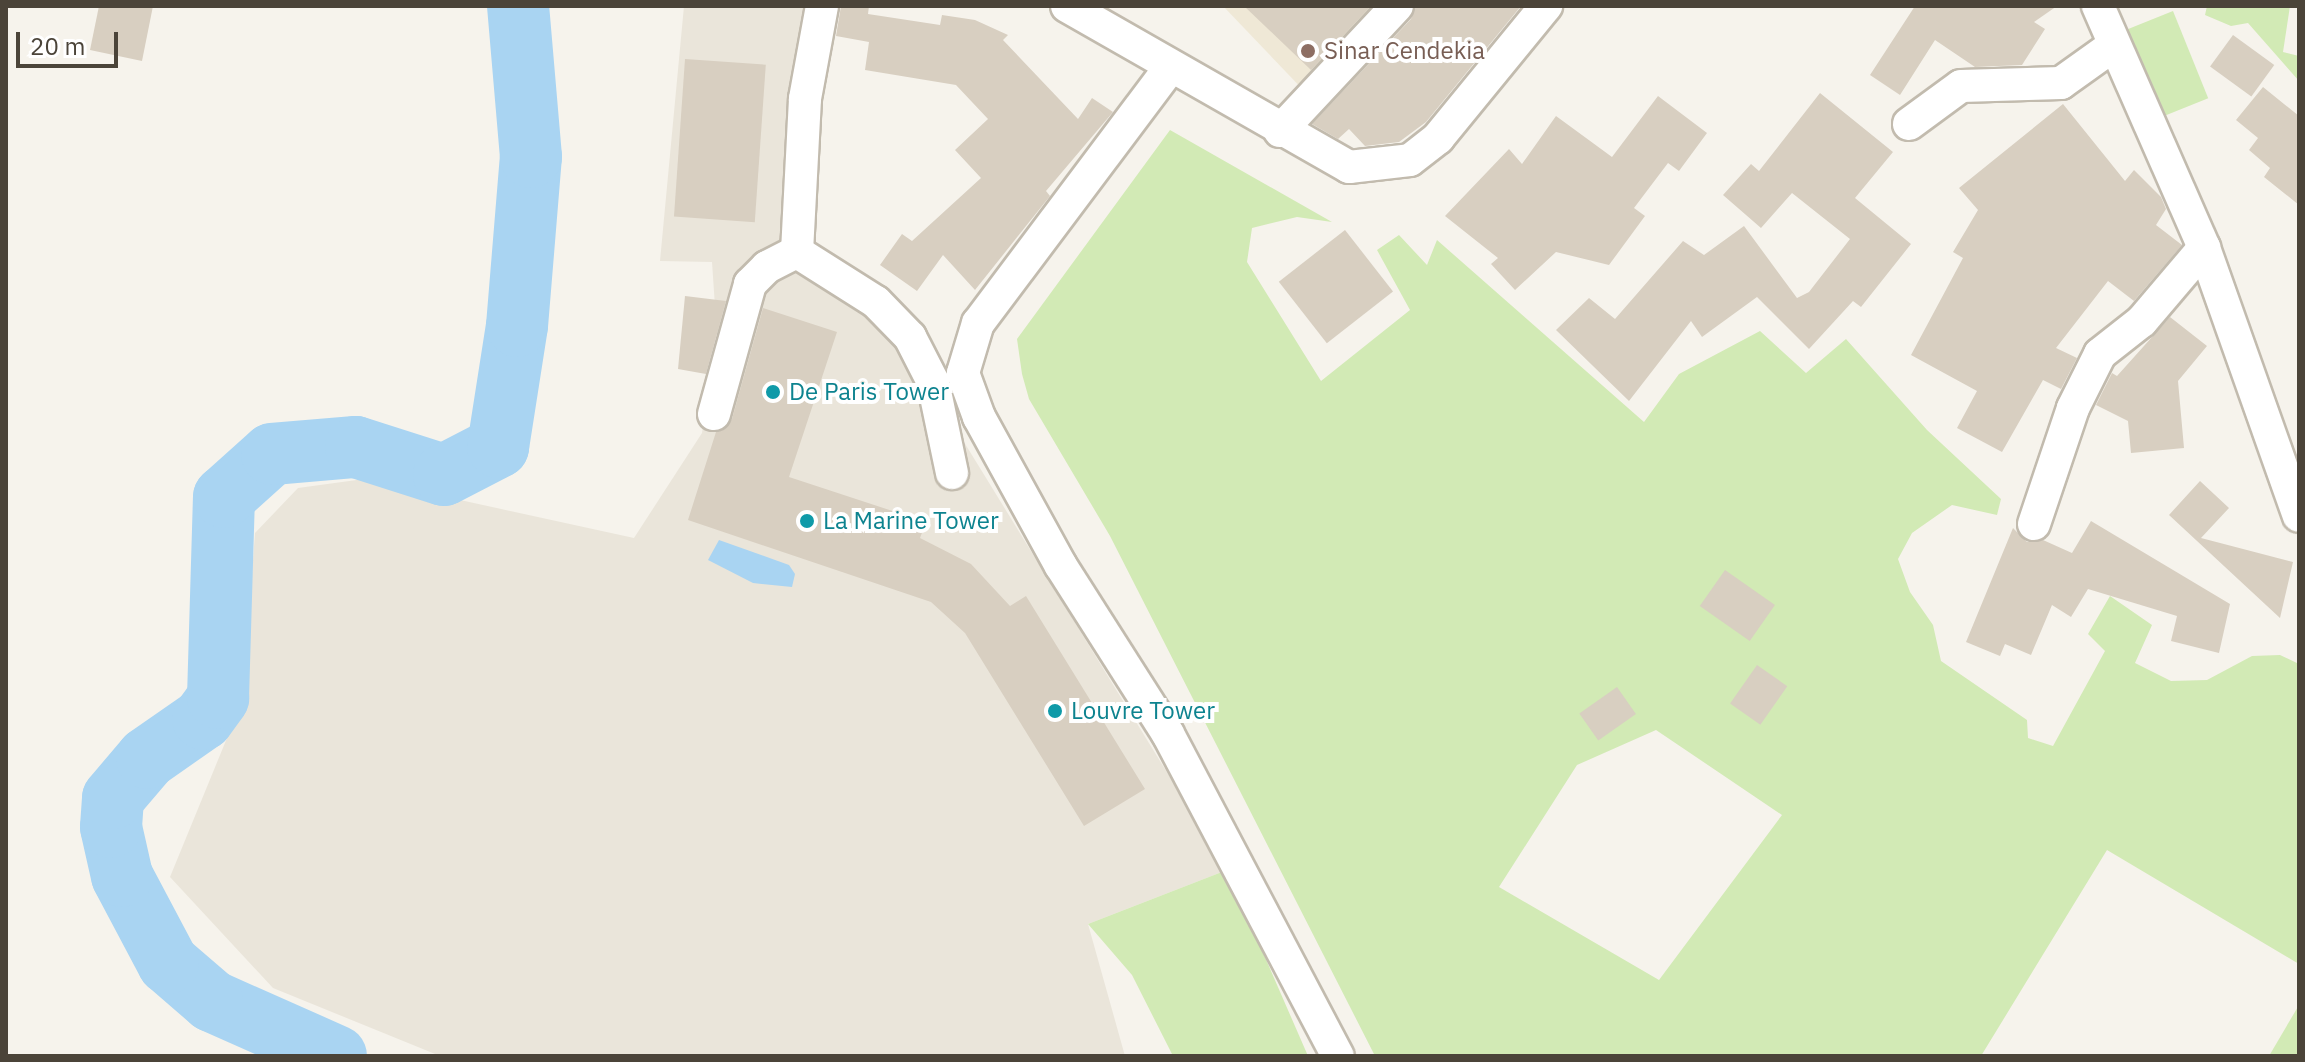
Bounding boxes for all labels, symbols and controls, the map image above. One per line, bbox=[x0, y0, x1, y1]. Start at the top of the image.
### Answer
scale bar bbox=[20, 16, 122, 66]
text: 20 m bbox=[30, 30, 85, 62]
place label: Sinar Cendekia bbox=[1324, 37, 1485, 65]
marker: Sinar Cendekia bbox=[1299, 42, 1317, 60]
place label: De Paris Tower bbox=[789, 378, 949, 406]
marker: De Paris Tower bbox=[764, 383, 782, 401]
place label: La Marine Tower bbox=[823, 507, 999, 535]
marker: La Marine Tower bbox=[798, 512, 816, 530]
place label: Louvre Tower bbox=[1071, 697, 1215, 725]
marker: Louvre Tower bbox=[1046, 702, 1064, 720]

